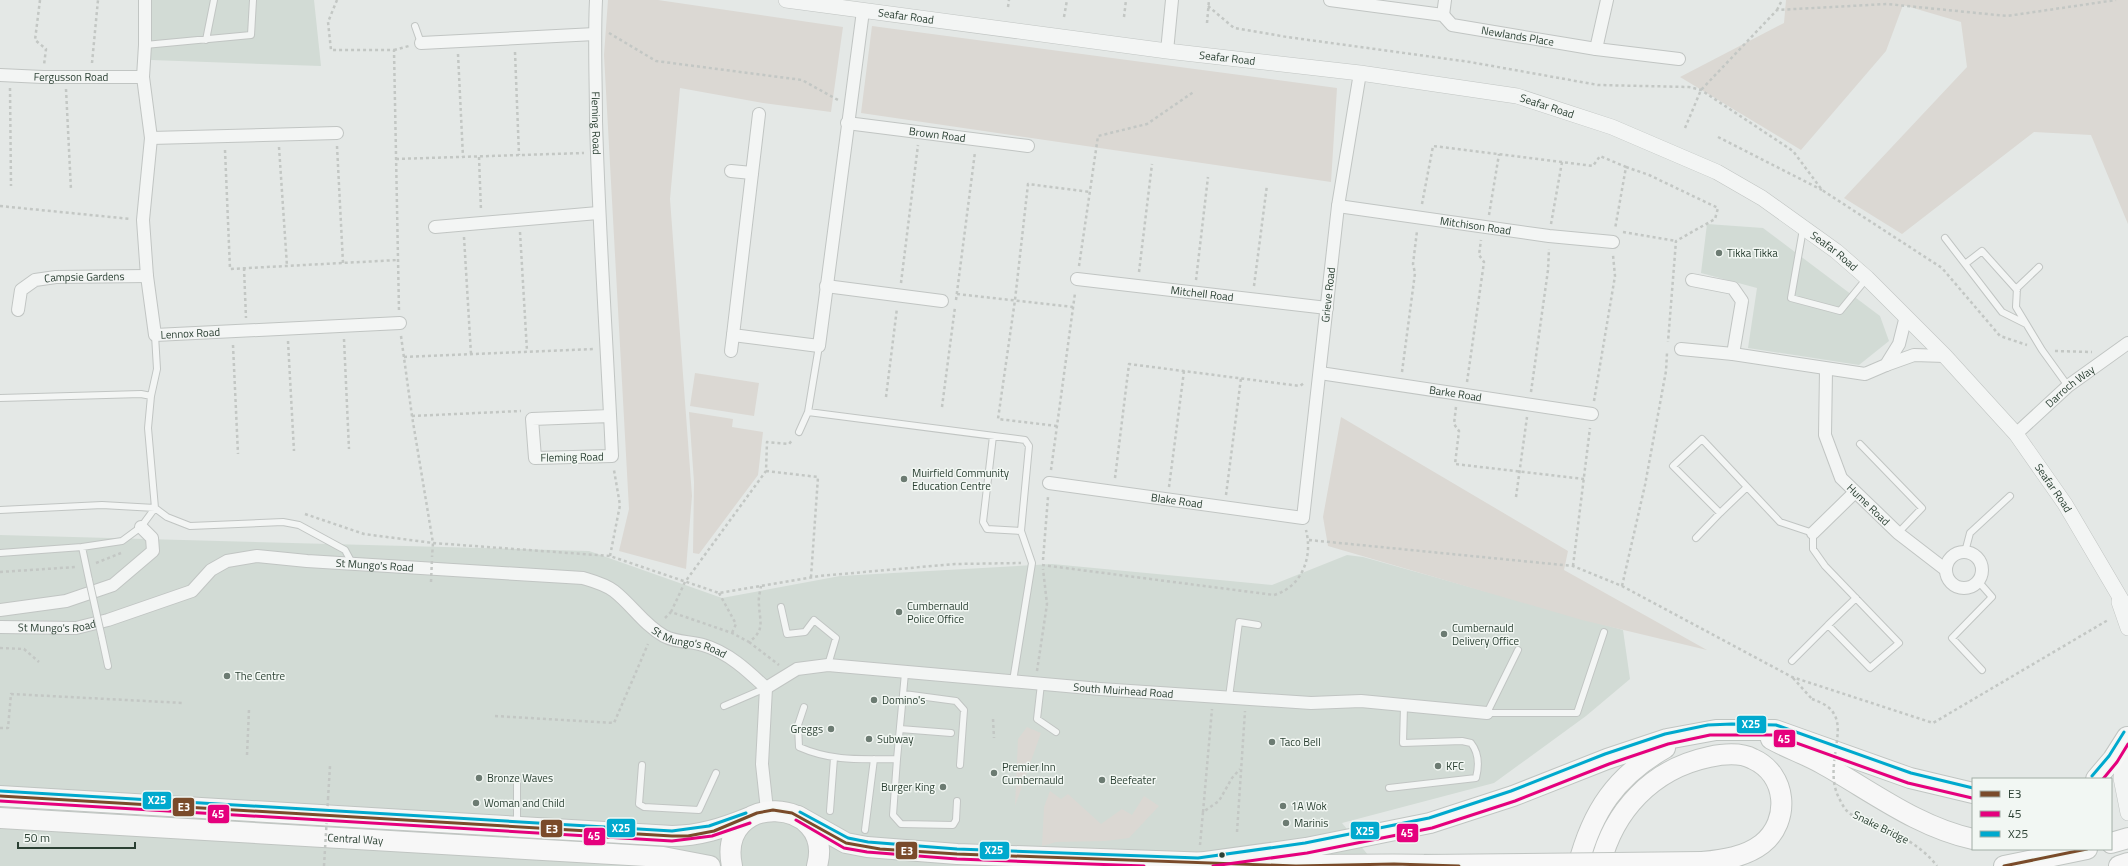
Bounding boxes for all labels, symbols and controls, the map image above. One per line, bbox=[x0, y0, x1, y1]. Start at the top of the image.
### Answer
street label: Seafar Road bbox=[877, 4, 935, 28]
street label: Newlands Place bbox=[1480, 22, 1556, 50]
street label: Seafar Road bbox=[1198, 47, 1256, 69]
street label: Fergusson Road bbox=[33, 69, 108, 85]
street label: Seafar Road bbox=[1518, 89, 1577, 122]
street label: Fleming Road bbox=[588, 91, 605, 155]
street label: Brown Road bbox=[908, 123, 967, 146]
street label: Mitchison Road bbox=[1439, 213, 1512, 239]
street label: Seafar Road bbox=[1807, 227, 1861, 275]
place label: Tikka Tikka bbox=[1727, 245, 1778, 261]
marker: Tikka Tikka bbox=[1714, 248, 1724, 258]
street label: Grieve Road bbox=[1317, 266, 1339, 323]
street label: Campsie Gardens bbox=[43, 268, 125, 287]
street label: Mitchell Road bbox=[1170, 282, 1235, 305]
street label: Lennox Road bbox=[160, 324, 221, 343]
street label: Darroch Way bbox=[2042, 361, 2098, 411]
street label: Barke Road bbox=[1428, 382, 1483, 405]
street label: Fleming Road bbox=[540, 448, 604, 466]
street label: Seafar Road bbox=[2031, 460, 2076, 515]
place label: Muirfield Community Education Centre bbox=[912, 465, 1010, 494]
marker: Muirfield Community Education Centre bbox=[899, 474, 909, 484]
street label: Hume Road bbox=[1843, 480, 1894, 529]
street label: Blake Road bbox=[1150, 489, 1204, 512]
street label: St Mungo's Road bbox=[335, 555, 414, 576]
place label: Cumbernauld Police Office bbox=[907, 598, 969, 627]
marker: Cumbernauld Police Office bbox=[894, 607, 904, 617]
street label: St Mungo's Road bbox=[18, 615, 98, 636]
place label: Cumbernauld Delivery Office bbox=[1452, 620, 1520, 649]
street label: St Mungo's Road bbox=[648, 622, 730, 662]
marker: Cumbernauld Delivery Office bbox=[1439, 629, 1449, 639]
place label: The Centre bbox=[235, 668, 286, 684]
marker: The Centre bbox=[222, 671, 232, 681]
street label: South Muirhead Road bbox=[1073, 679, 1174, 702]
place label: Domino's bbox=[882, 692, 925, 708]
marker: Domino's bbox=[869, 695, 879, 705]
line badge: X25 bbox=[1736, 715, 1767, 734]
text: X25 bbox=[1742, 716, 1760, 732]
place label: Greggs bbox=[791, 721, 823, 737]
marker: Greggs bbox=[826, 724, 836, 734]
line badge: 45 bbox=[1773, 729, 1796, 748]
place label: Subway bbox=[877, 731, 914, 747]
text: 45 bbox=[1778, 731, 1790, 747]
marker: Subway bbox=[864, 734, 874, 744]
place label: Taco Bell bbox=[1280, 734, 1321, 750]
marker: Taco Bell bbox=[1267, 737, 1277, 747]
place label: KFC bbox=[1446, 758, 1464, 774]
place label: Premier Inn Cumbernauld bbox=[1002, 759, 1064, 788]
marker: KFC bbox=[1433, 761, 1443, 771]
marker: Premier Inn Cumbernauld bbox=[989, 768, 999, 778]
place label: Bronze Waves bbox=[487, 770, 553, 786]
place label: Beefeater bbox=[1110, 772, 1156, 788]
marker: Bronze Waves bbox=[474, 773, 484, 783]
marker: Beefeater bbox=[1097, 775, 1107, 785]
legend bbox=[1972, 778, 2112, 850]
place label: Burger King bbox=[881, 779, 935, 795]
marker: Burger King bbox=[938, 782, 948, 792]
text: E3 bbox=[2008, 784, 2021, 803]
line badge: X25 bbox=[142, 791, 172, 810]
text: X25 bbox=[148, 792, 166, 808]
place label: Woman and Child bbox=[484, 795, 565, 811]
line badge: E3 bbox=[172, 797, 195, 817]
marker: Woman and Child bbox=[471, 798, 481, 808]
place label: 1A Wok bbox=[1291, 798, 1327, 814]
text: E3 bbox=[178, 799, 190, 815]
marker: 1A Wok bbox=[1278, 801, 1288, 811]
line badge: 45 bbox=[207, 804, 230, 824]
text: 45 bbox=[2008, 804, 2022, 823]
text: 45 bbox=[212, 806, 224, 822]
street label: Snake Bridge bbox=[1850, 807, 1912, 848]
place label: Marinis bbox=[1294, 815, 1328, 831]
line badge: X25 bbox=[606, 818, 636, 838]
marker: Marinis bbox=[1281, 818, 1291, 828]
line badge: E3 bbox=[540, 819, 563, 838]
text: X25 bbox=[612, 820, 630, 836]
text: E3 bbox=[546, 821, 558, 837]
line badge: X25 bbox=[1350, 821, 1380, 840]
text: X25 bbox=[1356, 823, 1374, 839]
line badge: 45 bbox=[1396, 823, 1419, 843]
scale bar bbox=[18, 824, 135, 850]
text: X25 bbox=[2008, 824, 2028, 843]
text: 45 bbox=[1401, 825, 1413, 841]
line badge: 45 bbox=[583, 827, 606, 846]
text: 50 m bbox=[24, 828, 50, 847]
text: 45 bbox=[588, 828, 600, 844]
street label: Central Way bbox=[327, 829, 384, 849]
line badge: E3 bbox=[895, 841, 918, 860]
line badge: X25 bbox=[979, 841, 1010, 860]
text: X25 bbox=[985, 842, 1003, 858]
text: E3 bbox=[901, 843, 913, 859]
unlabelled marker bbox=[1217, 850, 1227, 860]

